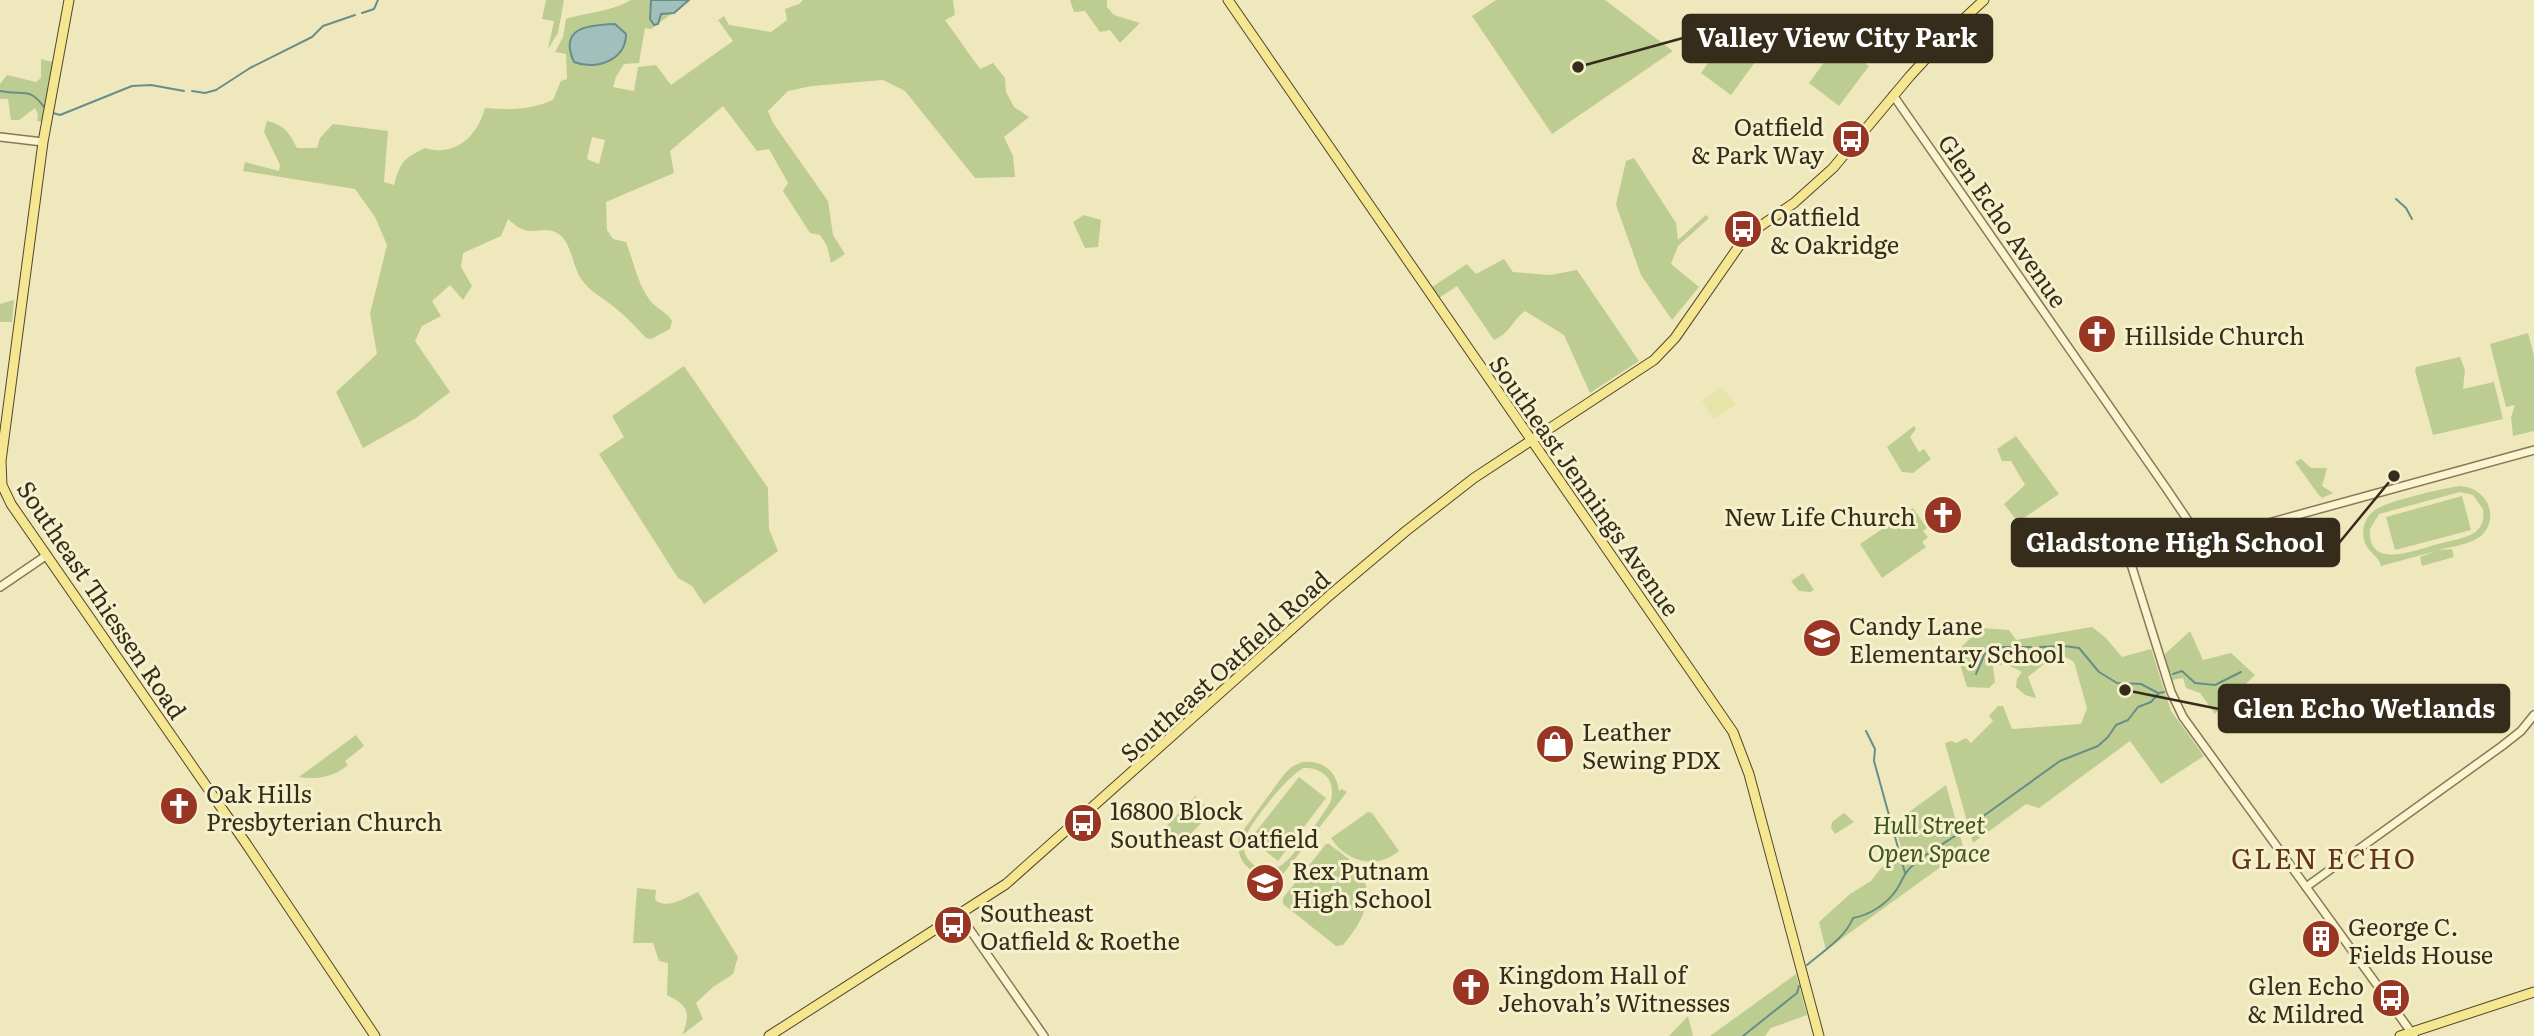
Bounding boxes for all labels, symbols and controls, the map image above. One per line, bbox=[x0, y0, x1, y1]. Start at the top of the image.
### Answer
callout: Valley View City Park bbox=[1683, 15, 1992, 62]
text: Valley View City Park bbox=[1696, 16, 1978, 55]
place label: Oatfield & Park Way bbox=[1691, 108, 1824, 171]
bus stop icon: Oatfield & Park Way bbox=[1830, 118, 1872, 160]
street label: Glen Echo Avenue bbox=[1931, 126, 2077, 314]
place label: Oatfield & Oakridge bbox=[1770, 198, 1899, 261]
bus stop icon: Oatfield & Oakridge bbox=[1722, 208, 1764, 250]
church icon: Hillside Church bbox=[2076, 313, 2118, 355]
place label: Hillside Church bbox=[2124, 317, 2305, 352]
street label: Southeast Jennings Avenue bbox=[1482, 347, 1690, 623]
street label: Southeast Thiessen Road bbox=[10, 473, 196, 726]
church icon: New Life Church bbox=[1922, 494, 1964, 536]
place label: New Life Church bbox=[1724, 498, 1916, 533]
callout: Gladstone High School bbox=[2012, 519, 2339, 566]
text: Gladstone High School bbox=[2026, 521, 2324, 560]
street label: Southeast Oatfield Road bbox=[1111, 561, 1337, 769]
place label: Candy Lane Elementary School bbox=[1849, 607, 2065, 670]
school or university icon: Candy Lane Elementary School bbox=[1801, 617, 1843, 659]
callout: Glen Echo Wetlands bbox=[2219, 685, 2509, 732]
text: Glen Echo Wetlands bbox=[2233, 687, 2495, 726]
place label: Leather Sewing PDX bbox=[1582, 713, 1720, 776]
shop icon: Leather Sewing PDX bbox=[1534, 723, 1576, 765]
place label: Oak Hills Presbyterian Church bbox=[206, 775, 443, 838]
church icon: Oak Hills Presbyterian Church bbox=[158, 785, 200, 827]
place label: 16800 Block Southeast Oatfield bbox=[1110, 792, 1319, 855]
bus stop icon: 16800 Block Southeast Oatfield bbox=[1062, 802, 1104, 844]
park label: Hull Street Open Space bbox=[1867, 806, 1991, 869]
district label: GLEN ECHO bbox=[2231, 836, 2417, 878]
place label: Rex Putnam High School bbox=[1292, 852, 1432, 915]
school or university icon: Rex Putnam High School bbox=[1244, 862, 1286, 904]
place label: Southeast Oatfield & Roethe bbox=[980, 894, 1180, 957]
bus stop icon: Southeast Oatfield & Roethe bbox=[932, 904, 974, 946]
place label: George C. Fields House bbox=[2348, 908, 2493, 971]
building icon: George C. Fields House bbox=[2300, 918, 2342, 960]
place label: Kingdom Hall of Jehovah’s Witnesses bbox=[1498, 956, 1730, 1019]
church icon: Kingdom Hall of Jehovah’s Witnesses bbox=[1450, 966, 1492, 1008]
place label: Glen Echo & Mildred bbox=[2247, 967, 2364, 1030]
bus stop icon: Glen Echo & Mildred bbox=[2370, 977, 2412, 1019]

